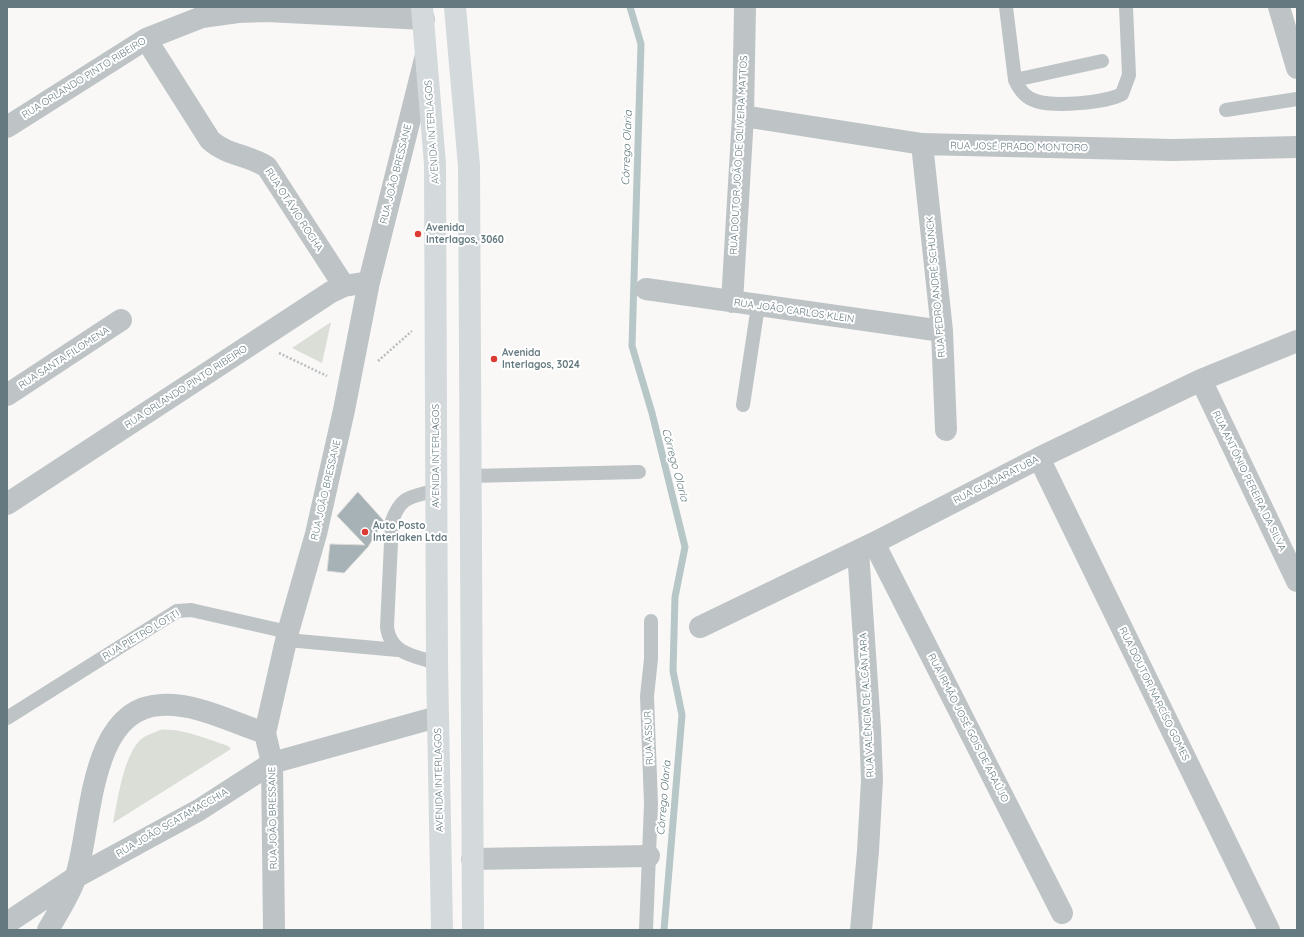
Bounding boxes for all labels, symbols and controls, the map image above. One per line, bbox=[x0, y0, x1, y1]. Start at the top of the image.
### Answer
street label: RUA ORLANDO PINTO RIBEIRO bbox=[20, 35, 148, 121]
street label: RUA DOUTOR JOÃO DE OLIVEIRA MATTOS bbox=[728, 55, 750, 255]
street label: AVENIDA INTERLAGOS bbox=[422, 80, 442, 184]
water label: Córrego Olaria bbox=[619, 110, 635, 186]
street label: RUA JOÃO BRESSANE bbox=[378, 123, 414, 225]
street label: RUA JOSÉ PRADO MONTORO bbox=[950, 140, 1088, 154]
street label: RUA OTÁVIO ROCHA bbox=[263, 166, 325, 254]
street label: RUA PEDRO ANDRÉ SCHUNCK bbox=[924, 216, 948, 358]
place label: Avenida Interlagos, 3060 bbox=[426, 222, 504, 246]
marker: Avenida Interlagos, 3060 bbox=[413, 229, 423, 239]
street label: RUA JOÃO CARLOS KLEIN bbox=[733, 297, 855, 325]
street label: RUA SANTA FILOMENA bbox=[16, 324, 112, 392]
street label: RUA ORLANDO PINTO RIBEIRO bbox=[122, 343, 250, 431]
place label: Avenida Interlagos, 3024 bbox=[502, 347, 580, 370]
marker: Avenida Interlagos, 3024 bbox=[489, 354, 499, 364]
street label: AVENIDA INTERLAGOS bbox=[430, 404, 442, 508]
street label: RUA ANTÔNIO PEREIRA DA SILVA bbox=[1210, 409, 1288, 553]
water label: Córrego Olaria bbox=[659, 427, 691, 503]
street label: RUA JOÃO BRESSANE bbox=[309, 439, 343, 541]
street label: RUA GUAJARATUBA bbox=[951, 453, 1041, 507]
place label: Auto Posto Interlaken Ltda bbox=[373, 520, 447, 544]
marker: Auto Posto Interlaken Ltda bbox=[360, 527, 370, 537]
street label: RUA PIETRO LOTTI bbox=[100, 607, 182, 663]
street label: RUA DOUTOR NARCÍSO GOMES bbox=[1116, 625, 1192, 763]
street label: RUA VALÊNCIA DE ALCÂNTARA bbox=[857, 632, 877, 778]
street label: RUA IRMÃO JOSÉ GOIS DE ARAÚJO bbox=[925, 651, 1011, 805]
street label: RUA ASSUR bbox=[642, 711, 656, 765]
street label: AVENIDA INTERLAGOS bbox=[432, 728, 446, 832]
water label: Córrego Olaria bbox=[654, 760, 674, 836]
street label: RUA JOÃO BRESSANE bbox=[266, 767, 280, 869]
street label: RUA JOÃO SCATAMACCHIA bbox=[114, 786, 230, 860]

